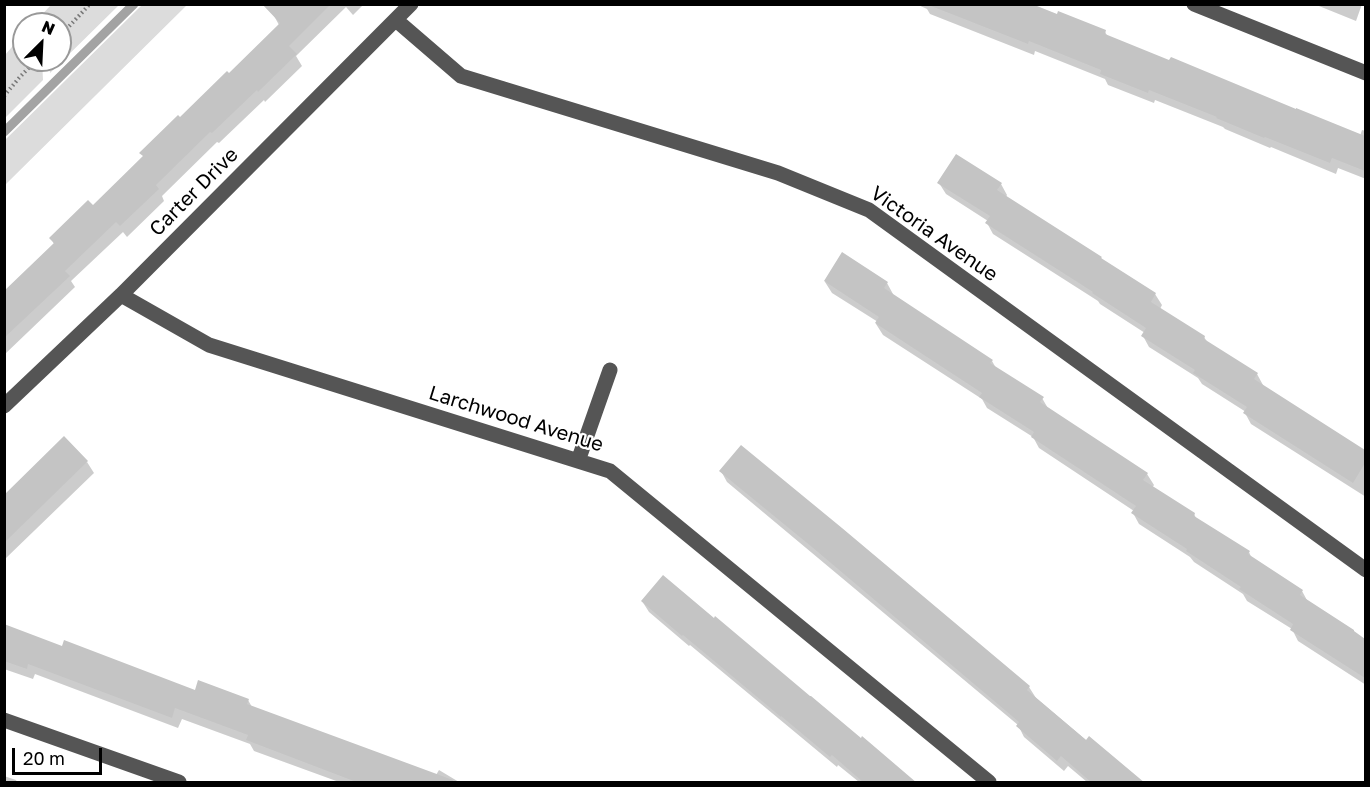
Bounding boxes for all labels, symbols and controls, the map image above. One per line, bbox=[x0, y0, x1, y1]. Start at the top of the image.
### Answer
north arrow bbox=[12, 12, 72, 72]
text: N bbox=[39, 16, 58, 39]
street label: Carter Drive bbox=[145, 143, 243, 241]
street label: Victoria Avenue bbox=[866, 181, 1002, 287]
street label: Larchwood Avenue bbox=[426, 381, 606, 457]
scale bar bbox=[15, 736, 105, 774]
text: 20 m bbox=[23, 747, 65, 769]

